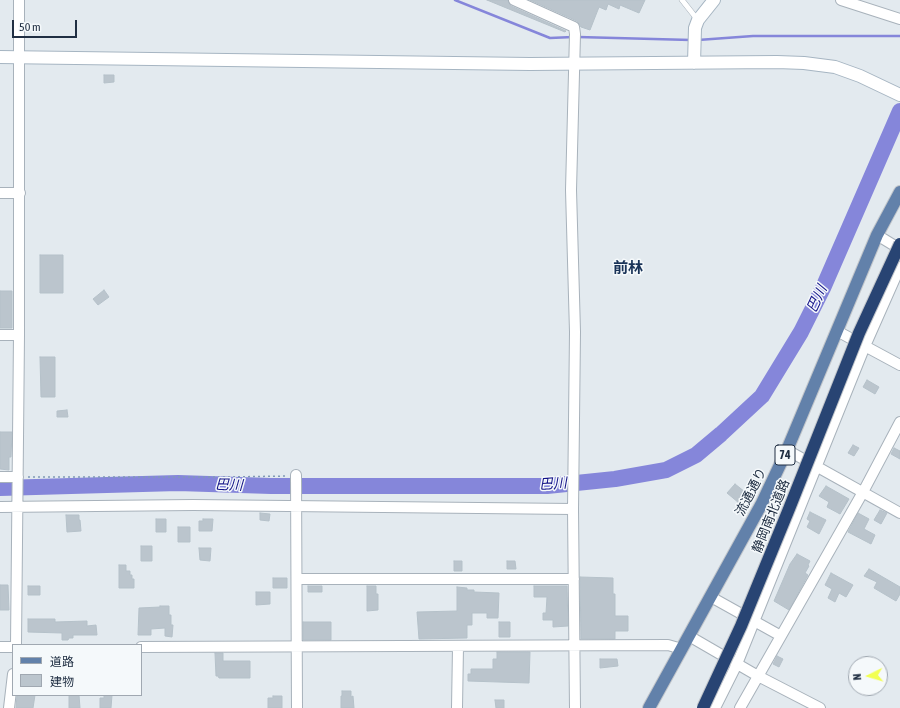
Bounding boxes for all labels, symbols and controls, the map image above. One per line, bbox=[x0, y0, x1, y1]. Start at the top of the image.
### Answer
scale bar bbox=[14, 12, 79, 38]
text: 50 m bbox=[19, 20, 41, 34]
district label: 前林 bbox=[613, 259, 643, 277]
water label: 巴川 bbox=[803, 283, 831, 315]
road number: 74 bbox=[775, 445, 795, 465]
street label: 流通通り bbox=[732, 465, 770, 519]
water label: 巴川 bbox=[538, 475, 568, 493]
water label: 巴川 bbox=[215, 476, 243, 494]
street label: 静岡南北道路 bbox=[749, 477, 793, 555]
legend bbox=[12, 644, 142, 696]
text: 道路 bbox=[50, 655, 74, 669]
north arrow bbox=[848, 656, 888, 696]
text: N bbox=[851, 673, 863, 681]
text: 建物 bbox=[50, 675, 74, 689]

